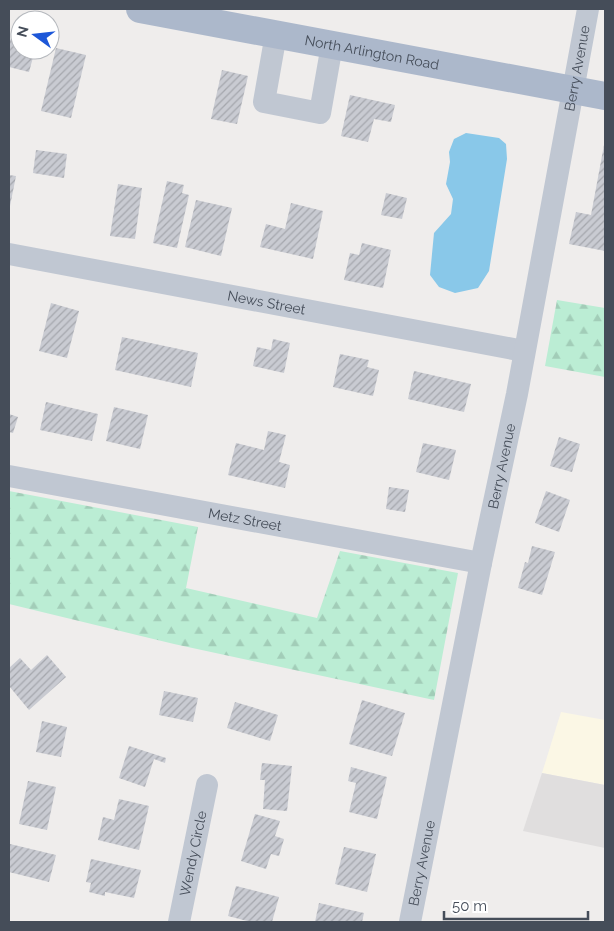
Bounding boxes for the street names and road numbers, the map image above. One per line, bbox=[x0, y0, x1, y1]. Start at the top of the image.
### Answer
street label: Berry Avenue bbox=[561, 24, 593, 112]
street label: North Arlington Road bbox=[303, 32, 440, 73]
street label: News Street bbox=[226, 287, 307, 318]
street label: Berry Avenue bbox=[485, 422, 519, 510]
street label: Metz Street bbox=[207, 505, 283, 534]
street label: Wendy Circle bbox=[176, 809, 210, 898]
street label: Berry Avenue bbox=[405, 819, 438, 907]

